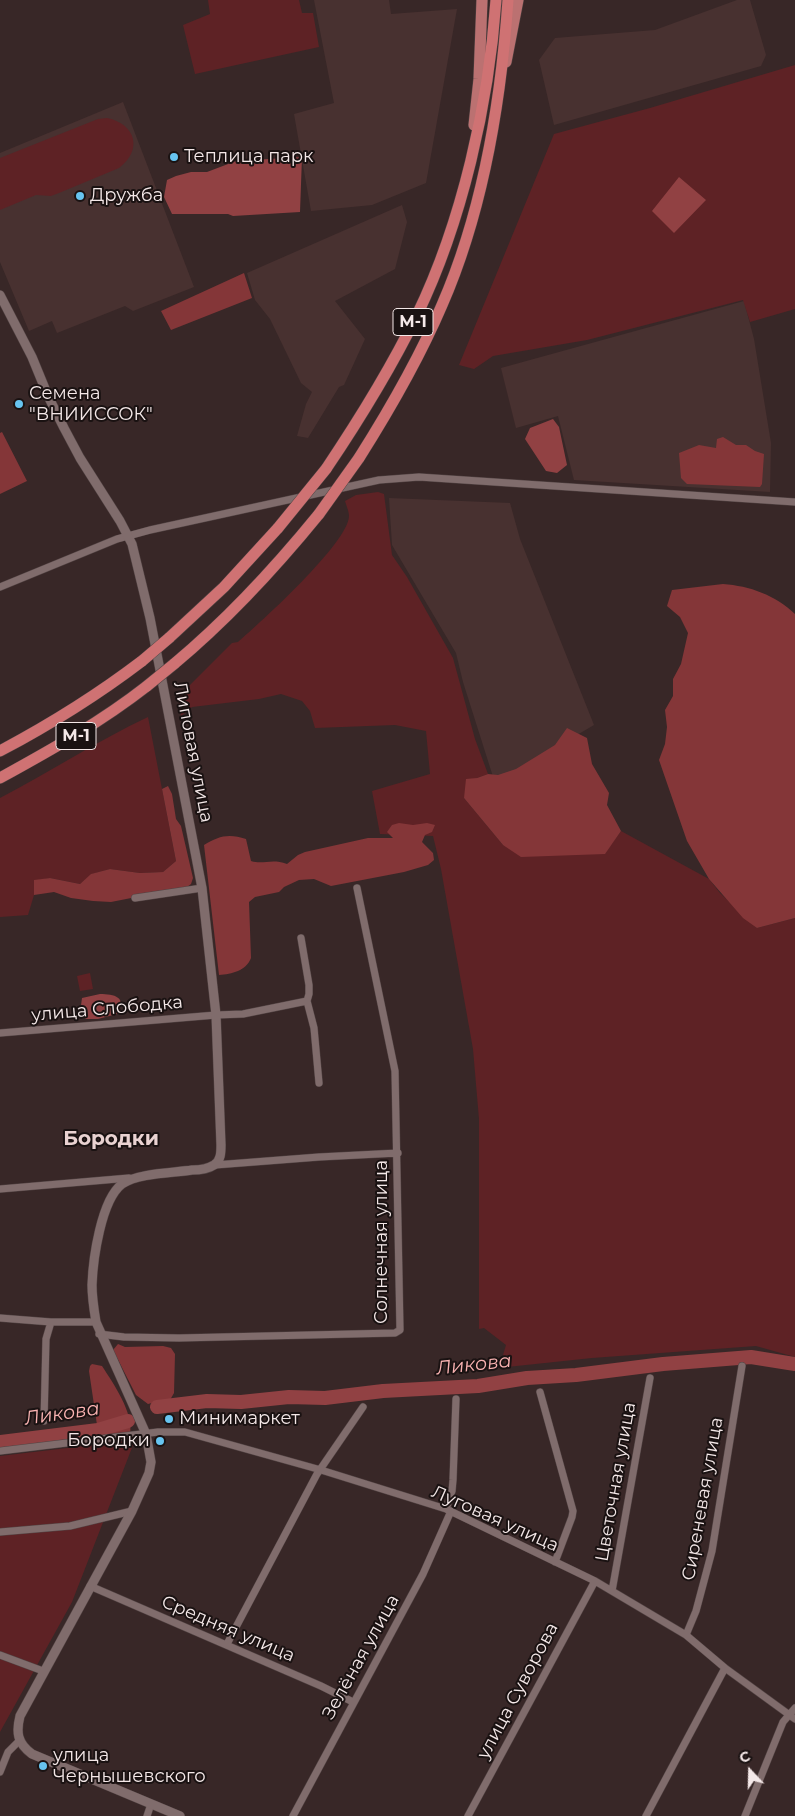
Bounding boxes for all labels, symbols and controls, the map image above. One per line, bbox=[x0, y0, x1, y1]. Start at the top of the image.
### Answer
place label: Теплица парк bbox=[184, 146, 314, 168]
marker: Теплица парк bbox=[168, 151, 180, 163]
place label: Дружба bbox=[90, 185, 163, 207]
marker: Дружба bbox=[74, 190, 86, 202]
road number: М-1 bbox=[393, 308, 433, 336]
place label: Семена "ВНИИССОК" bbox=[29, 383, 153, 426]
marker: Семена "ВНИИССОК" bbox=[13, 398, 25, 410]
street label: Липовая улица bbox=[169, 680, 217, 824]
road number: М-1 bbox=[56, 722, 96, 749]
street label: улица Слободка bbox=[30, 992, 184, 1026]
district label: Бородки bbox=[63, 1127, 159, 1151]
street label: Солнечная улица bbox=[371, 1160, 393, 1324]
water label: Ликова bbox=[435, 1350, 513, 1380]
water label: Ликова bbox=[23, 1397, 101, 1431]
street label: Цветочная улица bbox=[591, 1401, 641, 1563]
place label: Минимаркет bbox=[179, 1408, 300, 1430]
marker: Минимаркет bbox=[163, 1413, 175, 1425]
street label: Сиреневая улица bbox=[678, 1416, 728, 1582]
place label: Бородки bbox=[67, 1430, 150, 1452]
marker: Бородки bbox=[154, 1435, 166, 1447]
street label: Луговая улица bbox=[428, 1481, 562, 1557]
street label: Средняя улица bbox=[158, 1591, 298, 1667]
street label: Зелёная улица bbox=[318, 1591, 404, 1723]
street label: улица Суворова bbox=[473, 1619, 563, 1763]
place label: улица Чернышевского bbox=[53, 1745, 206, 1788]
north arrow bbox=[725, 1746, 775, 1796]
text: С bbox=[737, 1747, 753, 1767]
marker: улица Чернышевского bbox=[37, 1760, 49, 1772]

